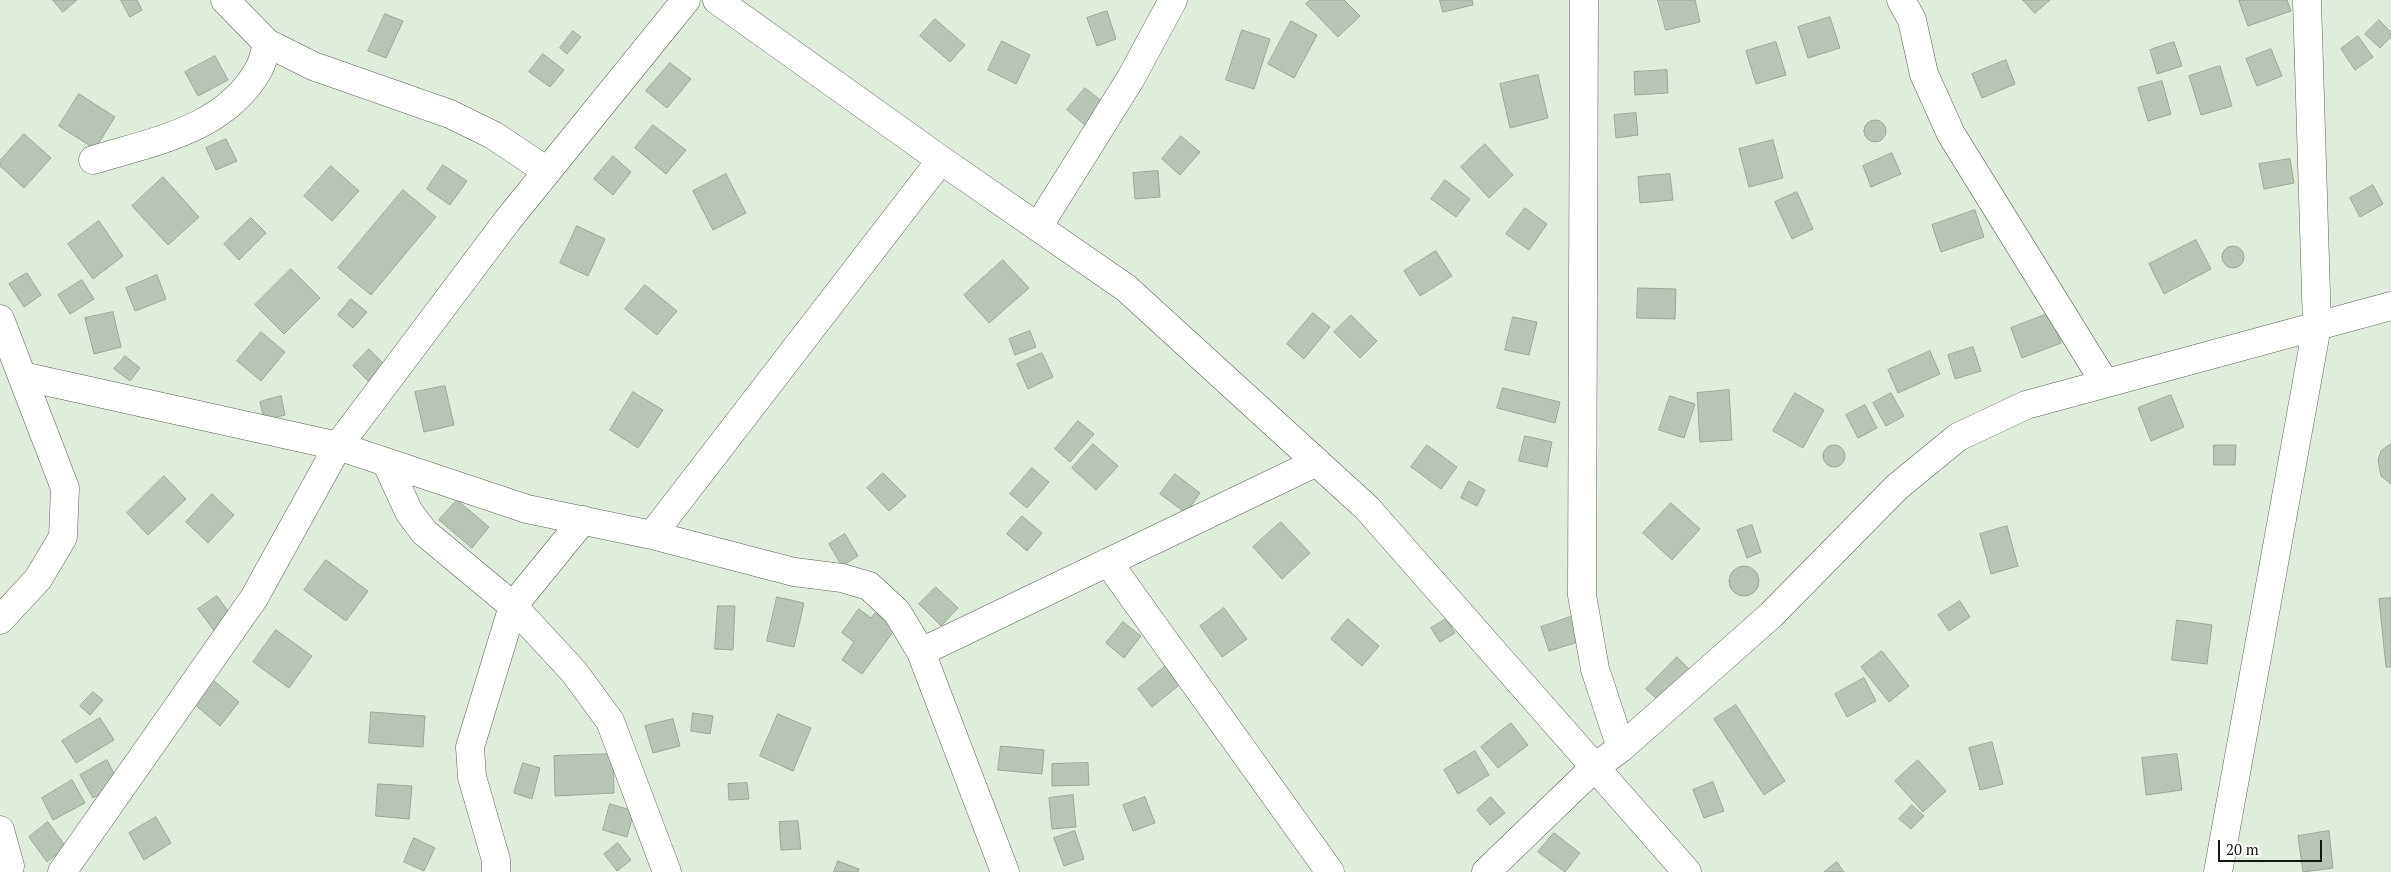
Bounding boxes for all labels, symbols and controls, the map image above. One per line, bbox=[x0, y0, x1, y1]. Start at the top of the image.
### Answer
scale bar bbox=[2221, 830, 2325, 862]
text: 20 m bbox=[2226, 839, 2259, 859]

